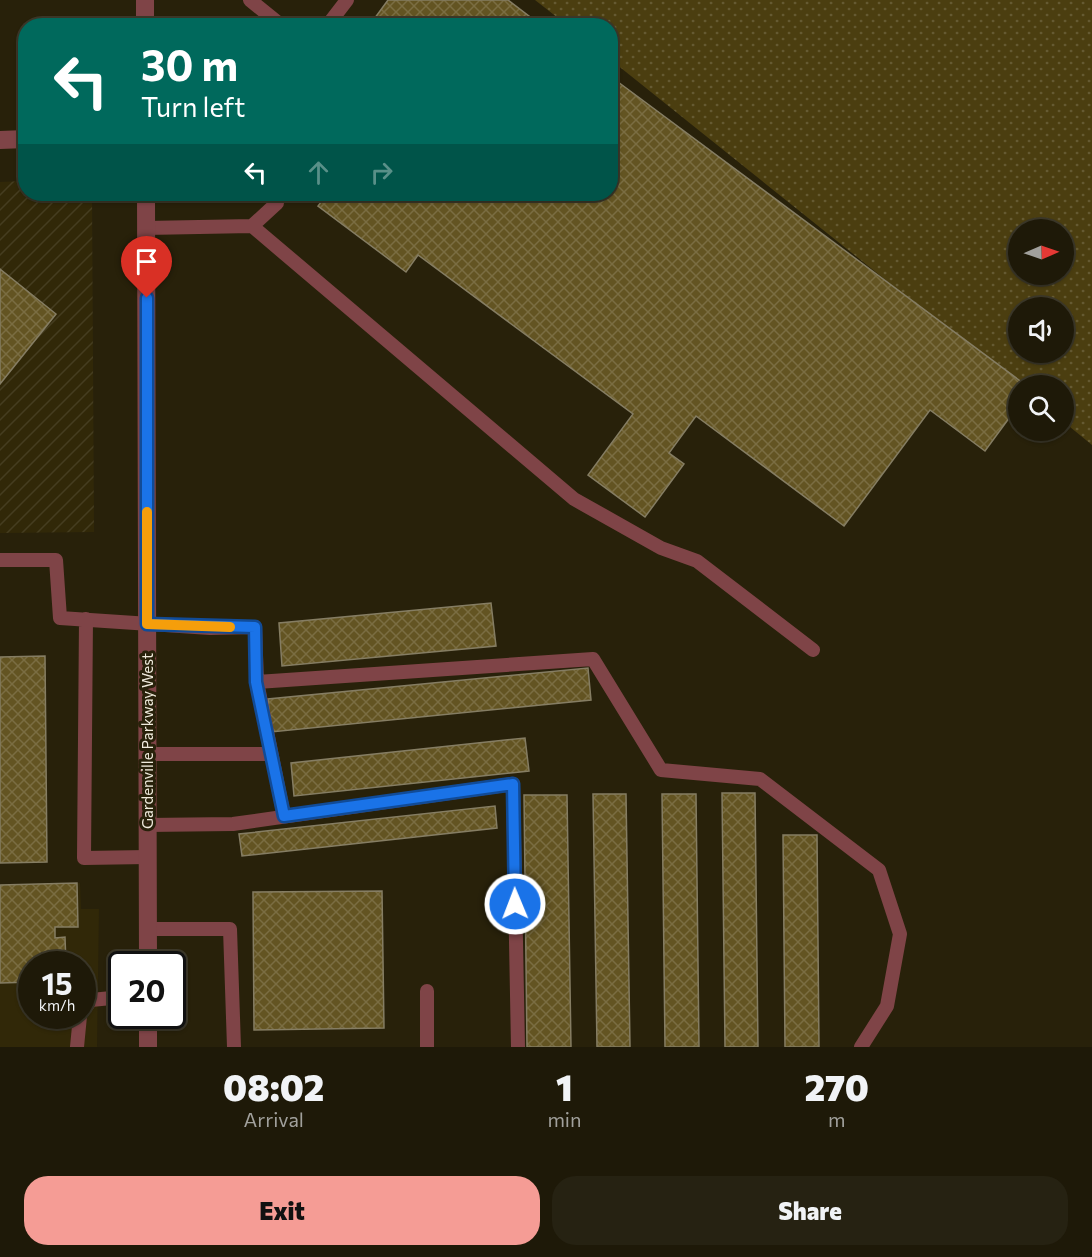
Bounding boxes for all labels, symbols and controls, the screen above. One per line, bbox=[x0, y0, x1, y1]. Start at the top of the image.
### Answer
text: 30 m bbox=[141, 38, 238, 90]
icon: left bbox=[42, 42, 120, 120]
text: Turn left bbox=[141, 90, 245, 123]
icon: left bbox=[239, 156, 272, 189]
icon: ahead bbox=[302, 156, 335, 189]
icon: right bbox=[365, 156, 398, 189]
north arrow bbox=[1008, 219, 1074, 285]
map controls bbox=[1008, 219, 1074, 441]
pin bbox=[121, 236, 172, 298]
icon: arrive bbox=[130, 245, 163, 278]
button: sound bbox=[1008, 297, 1074, 363]
button: search bbox=[1008, 375, 1074, 441]
street label: Gardenville Parkway West bbox=[138, 653, 156, 829]
position arrow bbox=[483, 872, 547, 936]
speed limit sign: 20 bbox=[108, 951, 186, 1029]
text: 15 bbox=[41, 964, 73, 1001]
text: km/h bbox=[39, 996, 75, 1014]
text: 08:02 bbox=[223, 1064, 324, 1108]
text: 1 bbox=[556, 1064, 573, 1108]
text: 270 bbox=[804, 1064, 869, 1108]
text: Arrival bbox=[243, 1107, 304, 1131]
text: min bbox=[547, 1107, 581, 1131]
text: m bbox=[828, 1107, 845, 1131]
button: Exit bbox=[24, 1176, 540, 1245]
button: Share bbox=[552, 1176, 1068, 1245]

